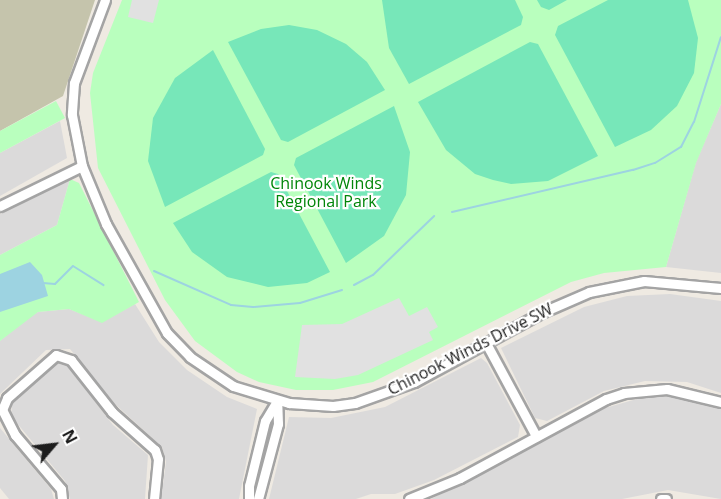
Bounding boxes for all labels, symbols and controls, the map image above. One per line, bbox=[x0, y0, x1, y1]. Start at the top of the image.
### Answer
park label: Chinook Winds Regional Park bbox=[270, 173, 382, 211]
street label: Chinook Winds Drive SW bbox=[384, 299, 556, 399]
north arrow bbox=[24, 415, 84, 475]
text: N bbox=[57, 426, 83, 447]

